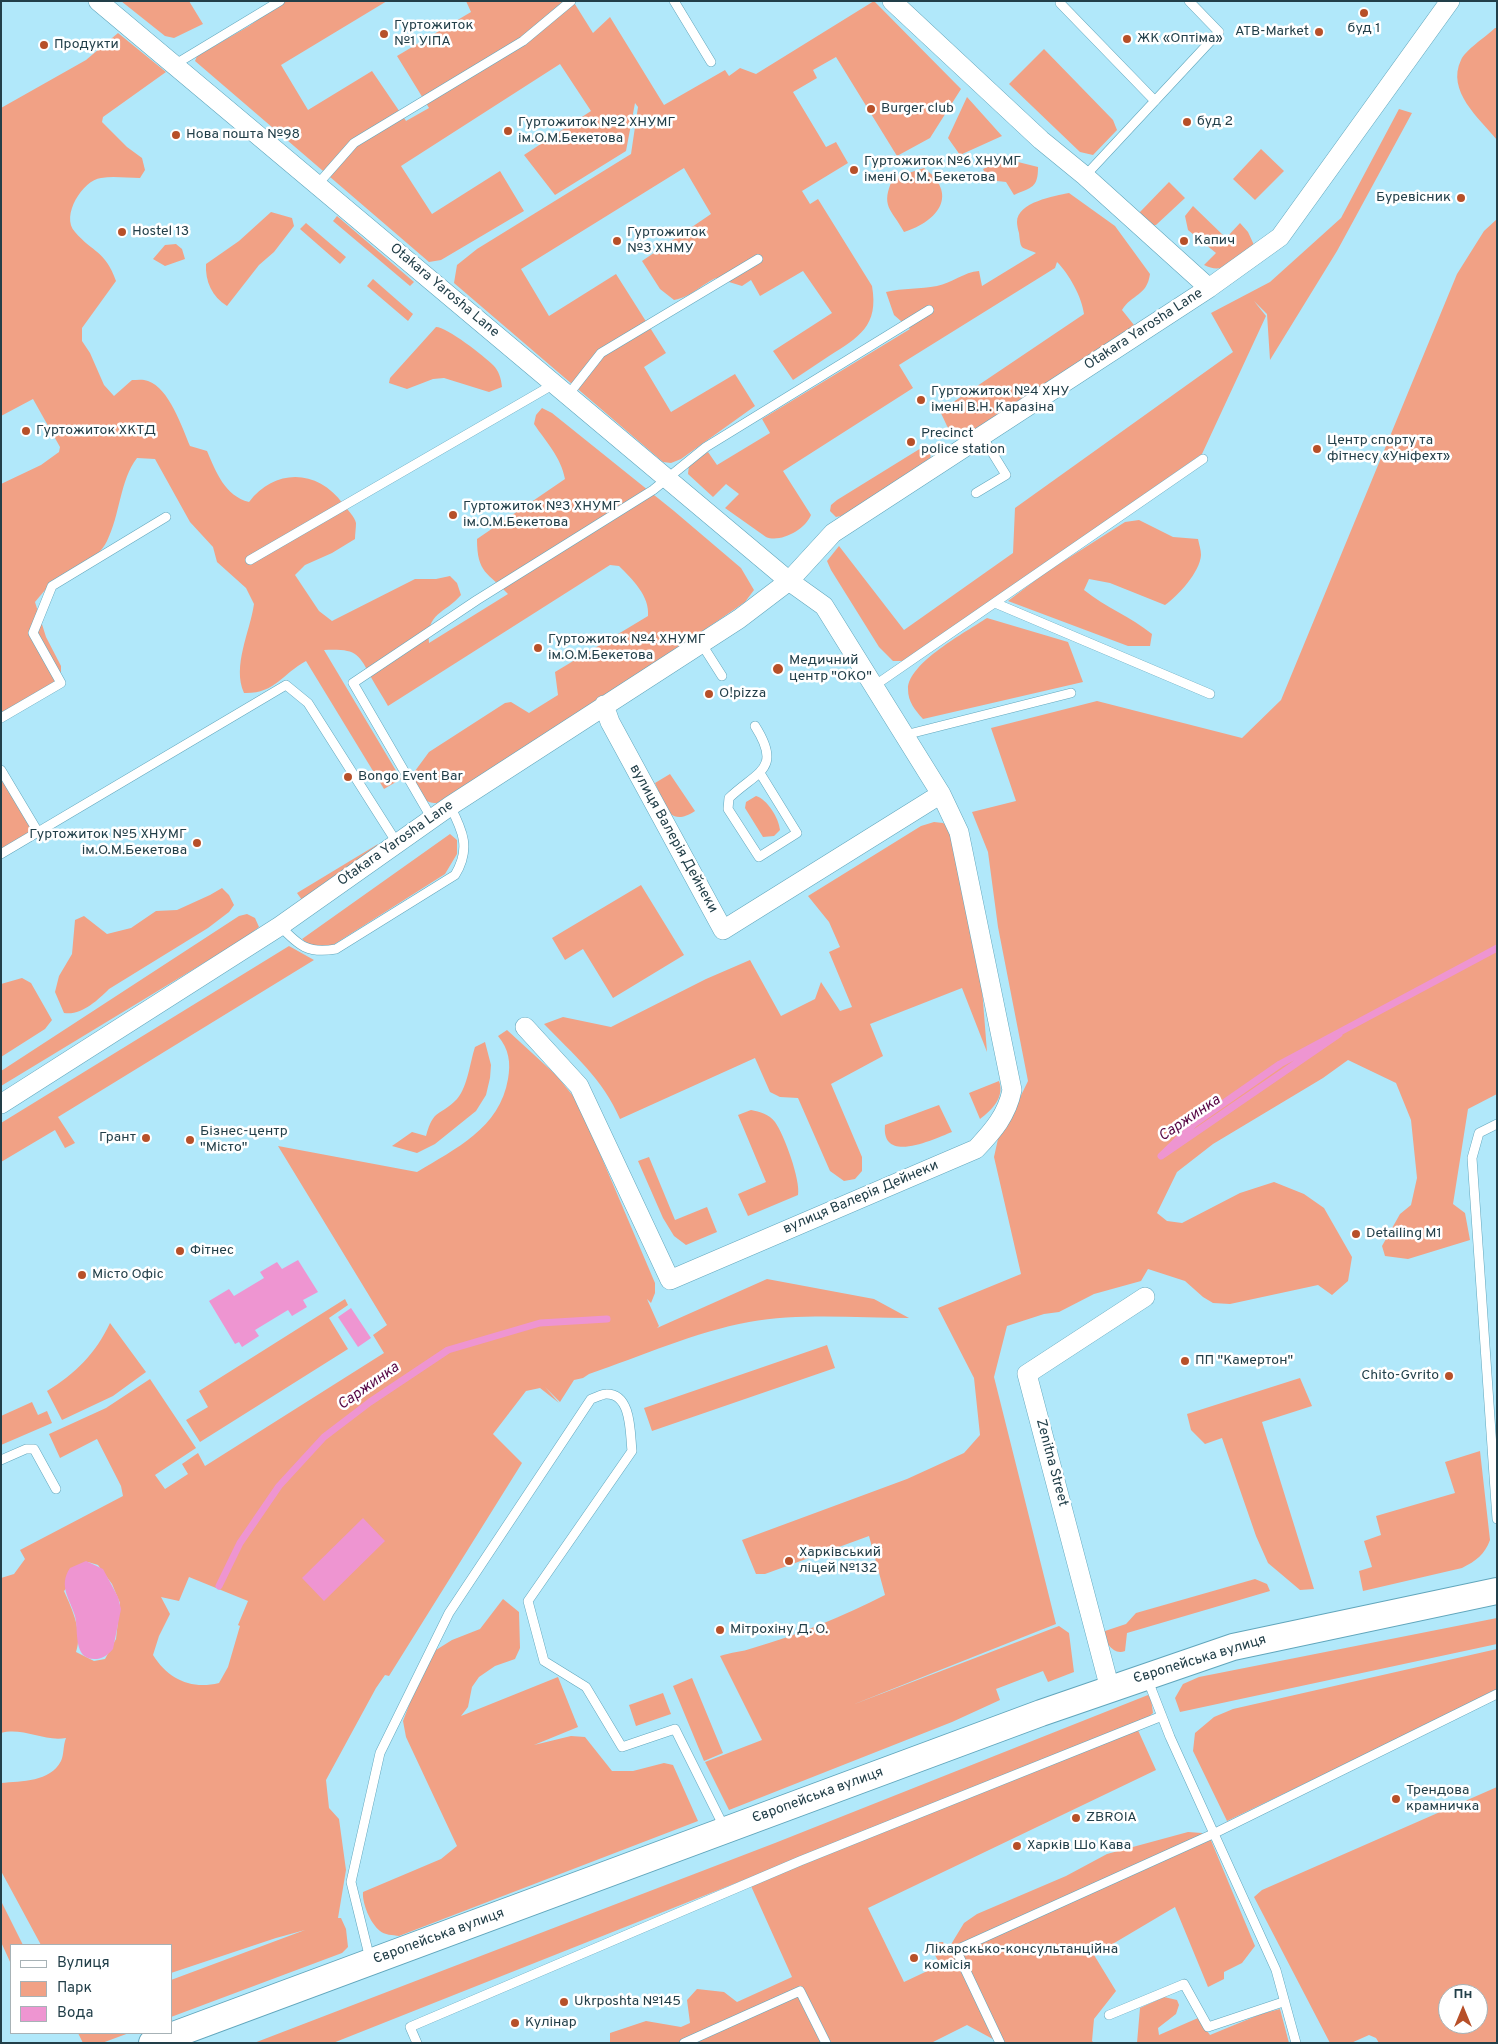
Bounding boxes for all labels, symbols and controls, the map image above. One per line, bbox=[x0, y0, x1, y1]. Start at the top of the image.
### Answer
marker: буд 1 bbox=[1358, 7, 1370, 19]
place label: Гуртожиток №1 УІПА bbox=[394, 18, 473, 50]
place label: буд 1 bbox=[1348, 21, 1380, 37]
place label: ATB-Market bbox=[1235, 24, 1309, 40]
marker: ATB-Market bbox=[1313, 26, 1325, 38]
marker: Гуртожиток №1 УІПА bbox=[378, 28, 390, 40]
place label: ЖК «Оптіма» bbox=[1137, 31, 1223, 47]
marker: ЖК «Оптіма» bbox=[1121, 33, 1133, 45]
place label: Продукти bbox=[54, 37, 119, 53]
marker: Продукти bbox=[38, 39, 50, 51]
place label: Burger club bbox=[881, 101, 954, 117]
marker: Burger club bbox=[865, 103, 877, 115]
place label: буд 2 bbox=[1197, 114, 1233, 130]
place label: Гуртожиток №2 ХНУМГ ім.О.М.Бекетова bbox=[518, 115, 676, 148]
marker: буд 2 bbox=[1181, 116, 1193, 128]
marker: Гуртожиток №2 ХНУМГ ім.О.М.Бекетова bbox=[502, 125, 514, 137]
place label: Нова пошта №98 bbox=[186, 127, 300, 143]
marker: Нова пошта №98 bbox=[170, 129, 182, 141]
place label: Гуртожиток №6 ХНУМГ імені О. М. Бекетова bbox=[864, 154, 1021, 186]
marker: Гуртожиток №6 ХНУМГ імені О. М. Бекетова bbox=[848, 164, 860, 176]
place label: Буревісник bbox=[1376, 190, 1451, 206]
marker: Буревісник bbox=[1455, 192, 1467, 204]
place label: Hostel 13 bbox=[132, 224, 189, 240]
place label: Гуртожиток №3 ХНМУ bbox=[627, 225, 706, 258]
marker: Hostel 13 bbox=[116, 226, 128, 238]
place label: Капич bbox=[1194, 233, 1235, 249]
marker: Гуртожиток №3 ХНМУ bbox=[611, 235, 623, 247]
marker: Капич bbox=[1178, 235, 1190, 247]
street label: Otakara Yarosha Lane bbox=[386, 240, 502, 342]
street label: Otakara Yarosha Lane bbox=[1082, 285, 1206, 375]
place label: Гуртожиток №4 ХНУ імені В.Н. Каразіна bbox=[931, 384, 1069, 417]
marker: Гуртожиток №4 ХНУ імені В.Н. Каразіна bbox=[915, 394, 927, 406]
place label: Гуртожиток ХКТД bbox=[36, 423, 156, 439]
marker: Гуртожиток ХКТД bbox=[20, 425, 32, 437]
place label: Precinct police station bbox=[921, 426, 1005, 458]
place label: Центр спорту та фітнесу «Уніфехт» bbox=[1327, 433, 1450, 466]
marker: Precinct police station bbox=[905, 436, 917, 448]
marker: Центр спорту та фітнесу «Уніфехт» bbox=[1311, 443, 1323, 455]
place label: Гуртожиток №3 ХНУМГ ім.О.М.Бекетова bbox=[463, 499, 620, 532]
marker: Гуртожиток №3 ХНУМГ ім.О.М.Бекетова bbox=[447, 509, 459, 521]
place label: Гуртожиток №4 ХНУМГ ім.О.М.Бекетова bbox=[548, 632, 706, 664]
marker: Гуртожиток №4 ХНУМГ ім.О.М.Бекетова bbox=[532, 642, 544, 654]
place label: Медичний центр "ОКО" bbox=[789, 653, 872, 686]
marker: Медичний центр "ОКО" bbox=[771, 662, 785, 676]
place label: O!pizza bbox=[719, 686, 766, 702]
marker: O!pizza bbox=[703, 688, 715, 700]
street label: вулиця Валерія Дейнеки bbox=[625, 762, 721, 916]
place label: Bongo Event Bar bbox=[358, 769, 463, 785]
marker: Bongo Event Bar bbox=[342, 771, 354, 783]
street label: Otakara Yarosha Lane bbox=[335, 798, 457, 890]
place label: Гуртожиток №5 ХНУМГ ім.О.М.Бекетова bbox=[29, 827, 187, 860]
marker: Гуртожиток №5 ХНУМГ ім.О.М.Бекетова bbox=[191, 837, 203, 849]
water label: Саржинка bbox=[1156, 1092, 1224, 1146]
place label: Бізнес-центр "Місто" bbox=[200, 1124, 288, 1156]
place label: Грант bbox=[99, 1130, 136, 1146]
marker: Грант bbox=[140, 1132, 152, 1144]
marker: Бізнес-центр "Місто" bbox=[184, 1134, 196, 1146]
street label: вулиця Валерія Дейнеки bbox=[781, 1158, 941, 1238]
place label: Detailing M1 bbox=[1366, 1226, 1442, 1242]
marker: Detailing M1 bbox=[1350, 1228, 1362, 1240]
place label: Фітнес bbox=[190, 1243, 234, 1259]
marker: Фітнес bbox=[174, 1245, 186, 1257]
place label: Місто Офіс bbox=[92, 1267, 164, 1283]
marker: Місто Офіс bbox=[76, 1269, 88, 1281]
place label: ПП "Камертон" bbox=[1195, 1353, 1293, 1369]
marker: ПП "Камертон" bbox=[1179, 1355, 1191, 1367]
water label: Саржинка bbox=[335, 1359, 403, 1415]
place label: Chito-Gvrito bbox=[1361, 1368, 1439, 1384]
marker: Chito-Gvrito bbox=[1443, 1370, 1455, 1382]
street label: Zenitna Street bbox=[1031, 1417, 1071, 1509]
place label: Харківський ліцей №132 bbox=[799, 1545, 881, 1578]
marker: Харківський ліцей №132 bbox=[783, 1555, 795, 1567]
place label: Мітрохіну Д. О. bbox=[730, 1622, 828, 1638]
marker: Мітрохіну Д. О. bbox=[714, 1624, 726, 1636]
street label: Європейська вулиця bbox=[1131, 1632, 1269, 1688]
street label: Європейська вулиця bbox=[750, 1764, 886, 1828]
place label: Трендова крамничка bbox=[1406, 1783, 1479, 1815]
marker: Трендова крамничка bbox=[1390, 1793, 1402, 1805]
place label: ZBROIA bbox=[1086, 1810, 1137, 1826]
marker: ZBROIA bbox=[1070, 1812, 1082, 1824]
place label: Харків Шо Кава bbox=[1027, 1838, 1131, 1854]
marker: Харків Шо Кава bbox=[1011, 1840, 1023, 1852]
street label: Європейська вулиця bbox=[371, 1905, 507, 1969]
place label: Лікарскько-консультанційна комісія bbox=[924, 1942, 1118, 1974]
legend bbox=[10, 1944, 172, 2034]
marker: Лікарскько-консультанційна комісія bbox=[908, 1952, 920, 1964]
text: Вулиця bbox=[57, 1954, 110, 1973]
text: Парк bbox=[57, 1979, 92, 1998]
north arrow bbox=[1438, 1984, 1488, 2034]
text: Пн bbox=[1454, 1986, 1472, 2003]
place label: Ukrposhta №145 bbox=[574, 1994, 681, 2010]
marker: Ukrposhta №145 bbox=[558, 1996, 570, 2008]
text: Вода bbox=[57, 2004, 93, 2023]
place label: Кулінар bbox=[525, 2015, 577, 2031]
marker: Кулінар bbox=[509, 2017, 521, 2029]

